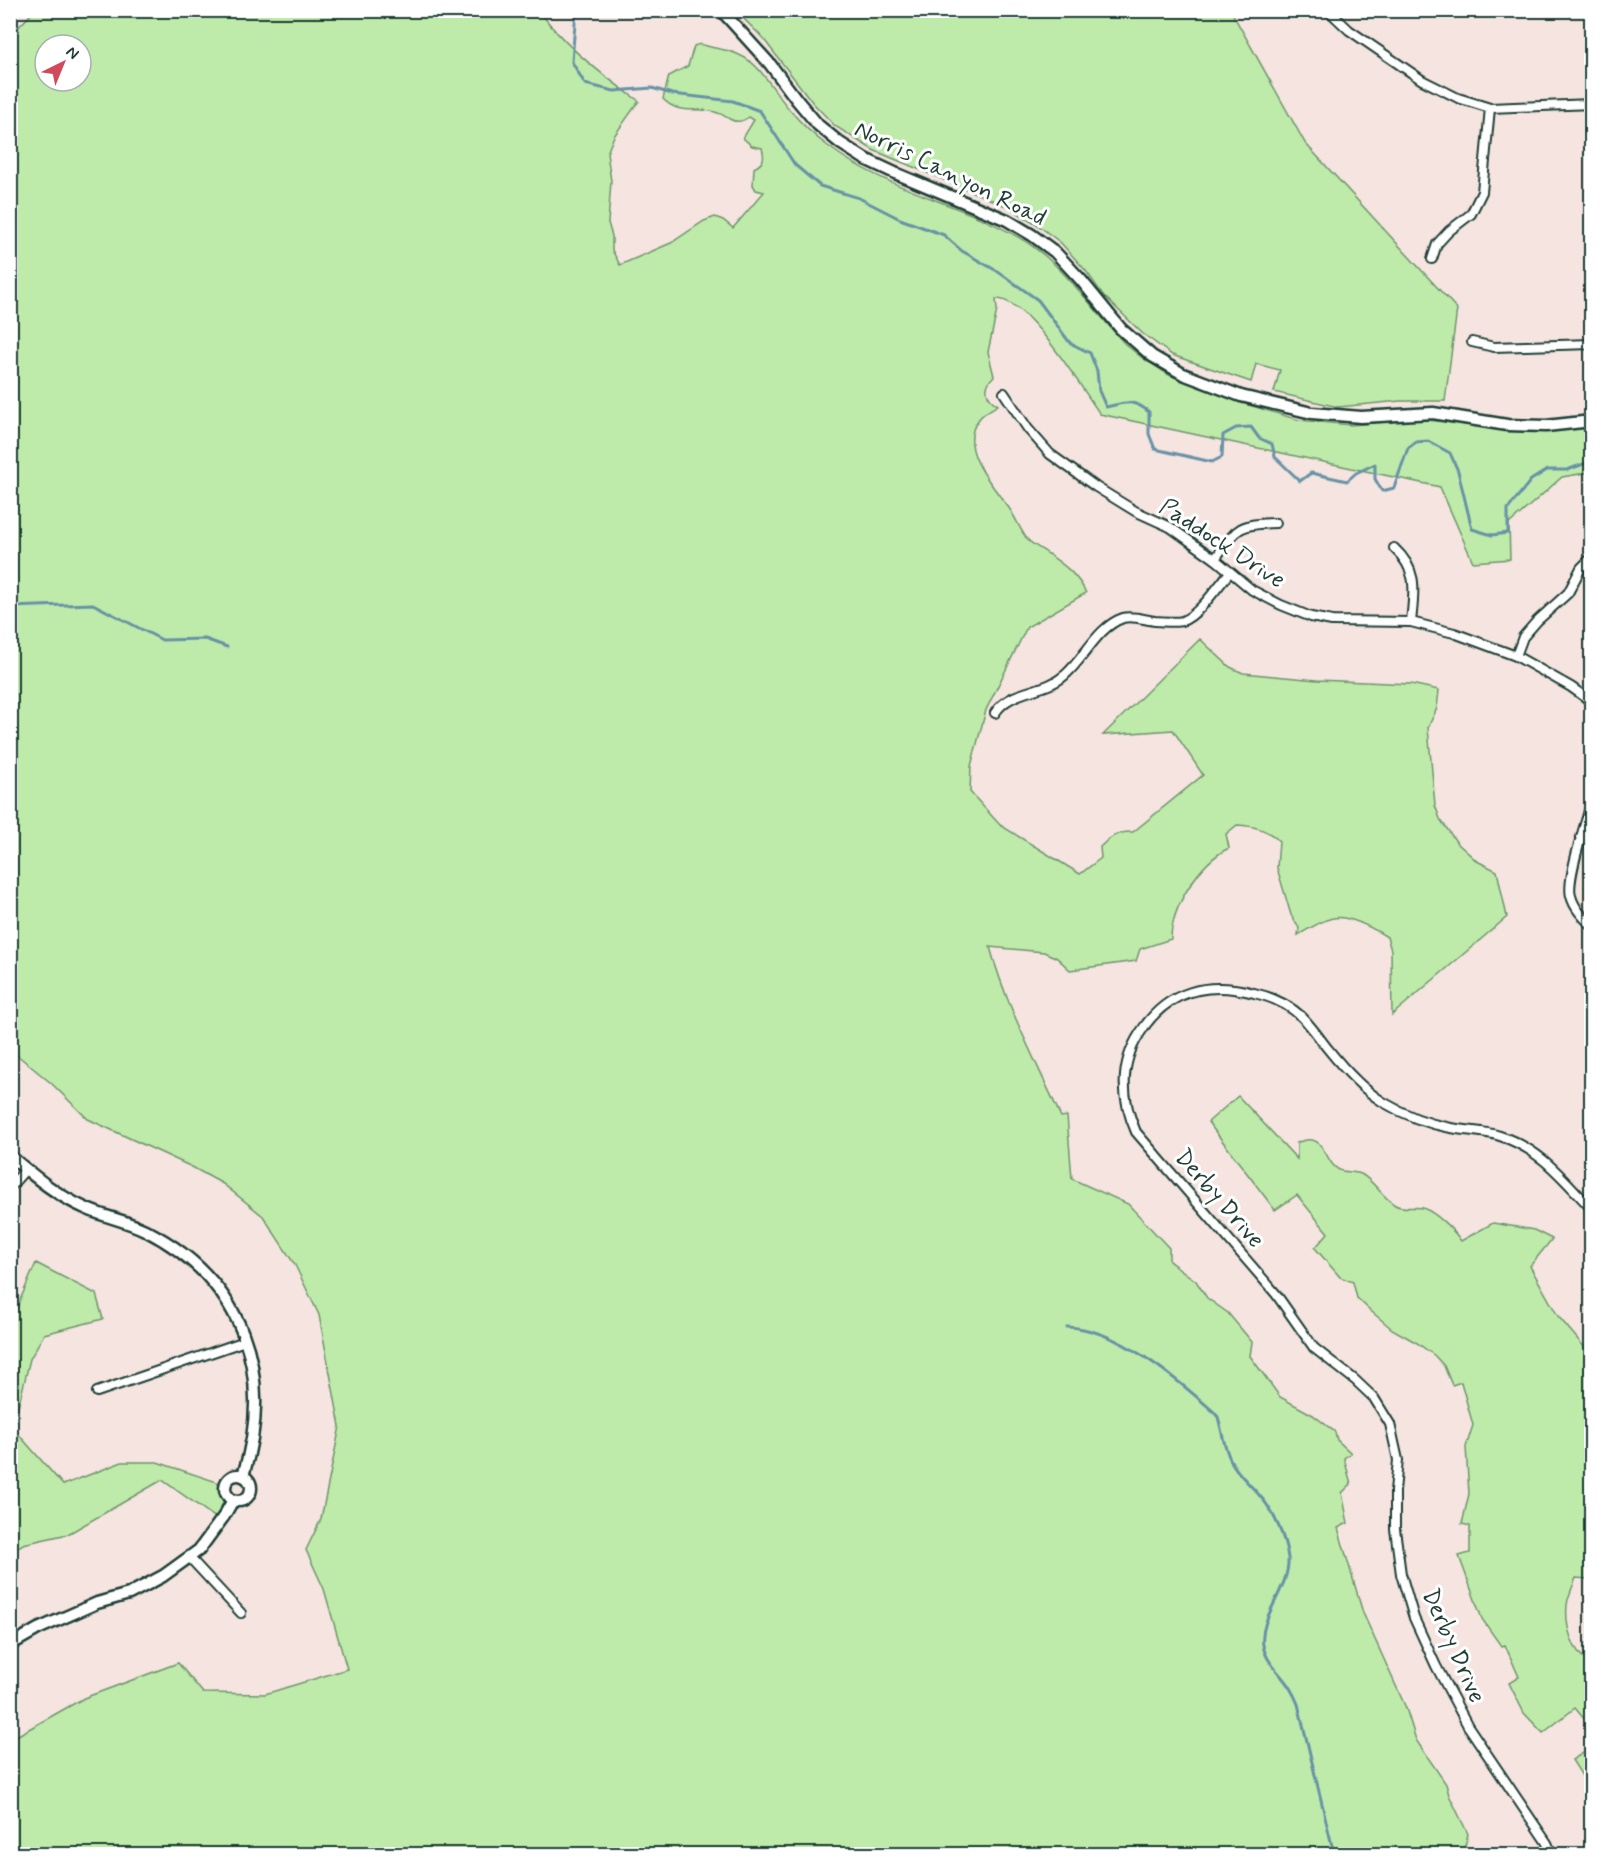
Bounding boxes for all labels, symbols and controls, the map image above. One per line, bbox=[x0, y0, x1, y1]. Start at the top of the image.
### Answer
north arrow bbox=[33, 33, 93, 93]
text: N bbox=[61, 42, 83, 64]
street label: Norris Canyon Road bbox=[849, 114, 1051, 234]
street label: Paddock Drive bbox=[1153, 492, 1291, 596]
street label: Derby Drive bbox=[1167, 1143, 1271, 1255]
street label: Derby Drive bbox=[1414, 1584, 1492, 1708]

